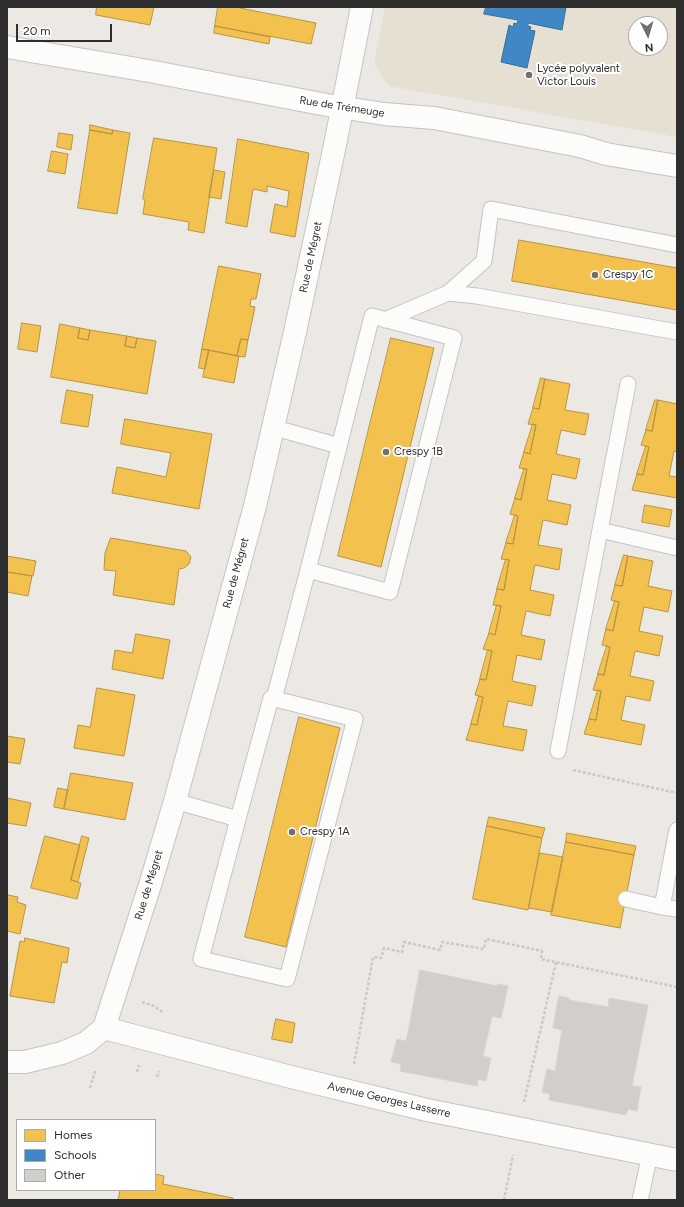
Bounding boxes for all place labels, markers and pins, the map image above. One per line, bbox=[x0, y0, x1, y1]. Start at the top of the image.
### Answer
place label: Lycée polyvalent Victor Louis bbox=[537, 62, 620, 88]
marker: Lycée polyvalent Victor Louis bbox=[524, 70, 534, 80]
place label: Crespy 1C bbox=[603, 268, 653, 282]
marker: Crespy 1C bbox=[590, 270, 600, 280]
place label: Crespy 1B bbox=[394, 445, 443, 459]
marker: Crespy 1B bbox=[381, 447, 391, 457]
place label: Crespy 1A bbox=[300, 825, 350, 839]
marker: Crespy 1A bbox=[287, 827, 297, 837]

